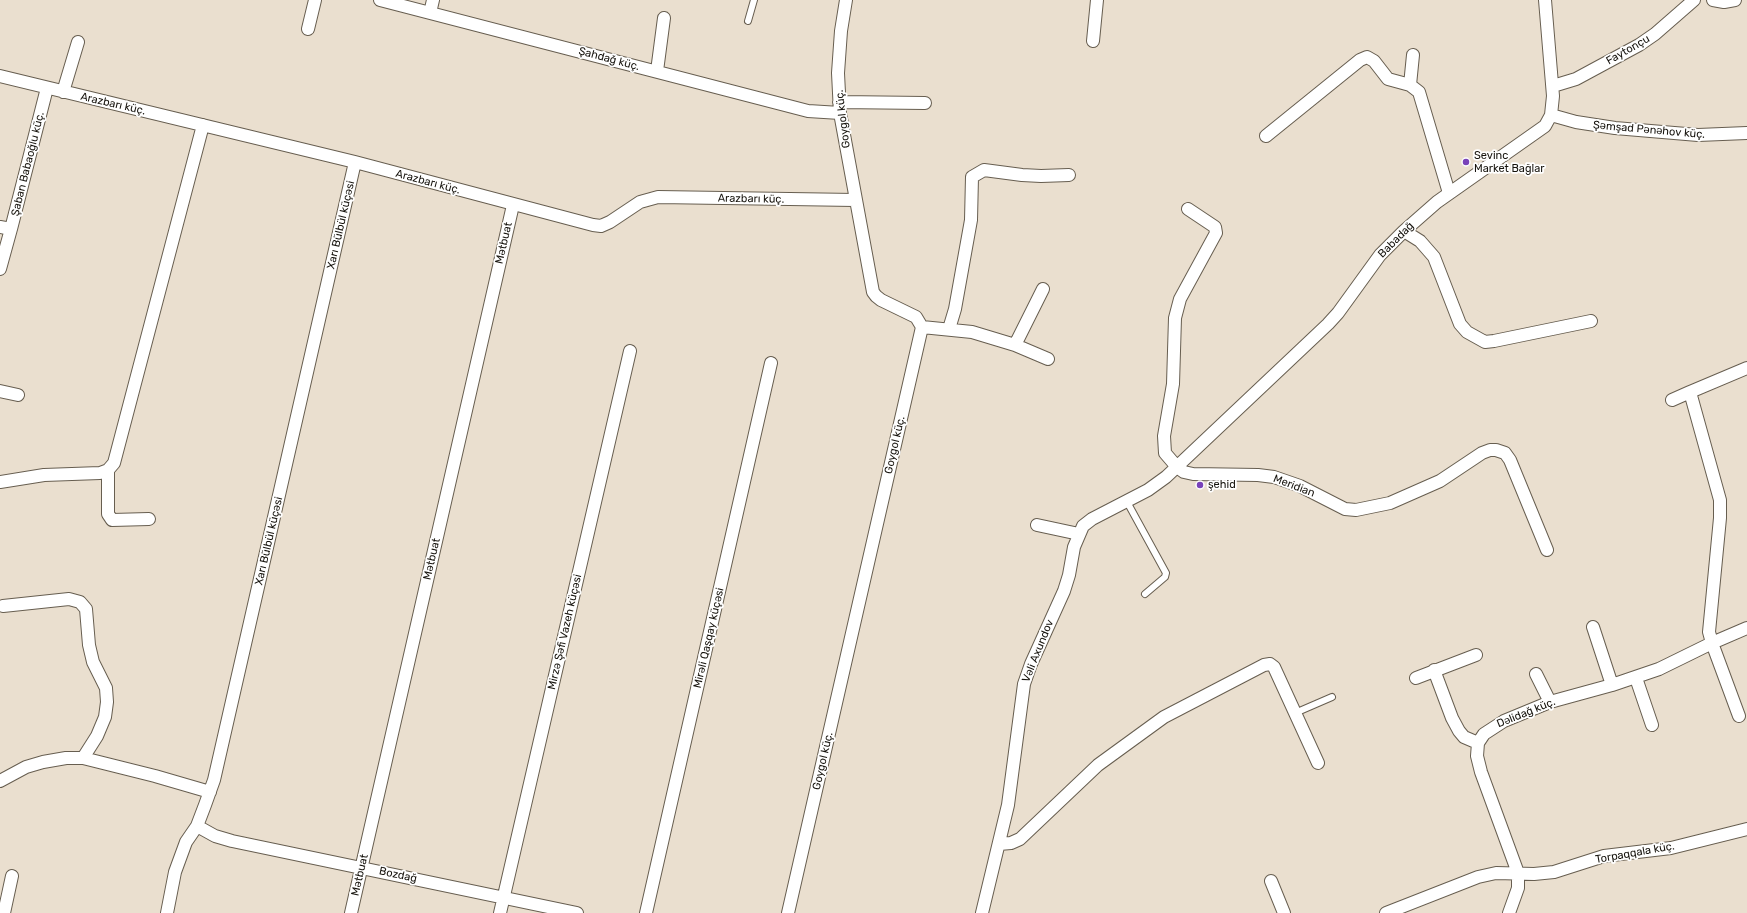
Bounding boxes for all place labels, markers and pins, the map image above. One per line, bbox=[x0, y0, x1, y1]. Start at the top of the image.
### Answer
place label: Sevinc Market Bağlar bbox=[1474, 149, 1544, 175]
marker: Sevinc Market Bağlar bbox=[1461, 157, 1471, 167]
place label: şehid bbox=[1208, 478, 1236, 492]
marker: şehid bbox=[1195, 480, 1205, 490]

